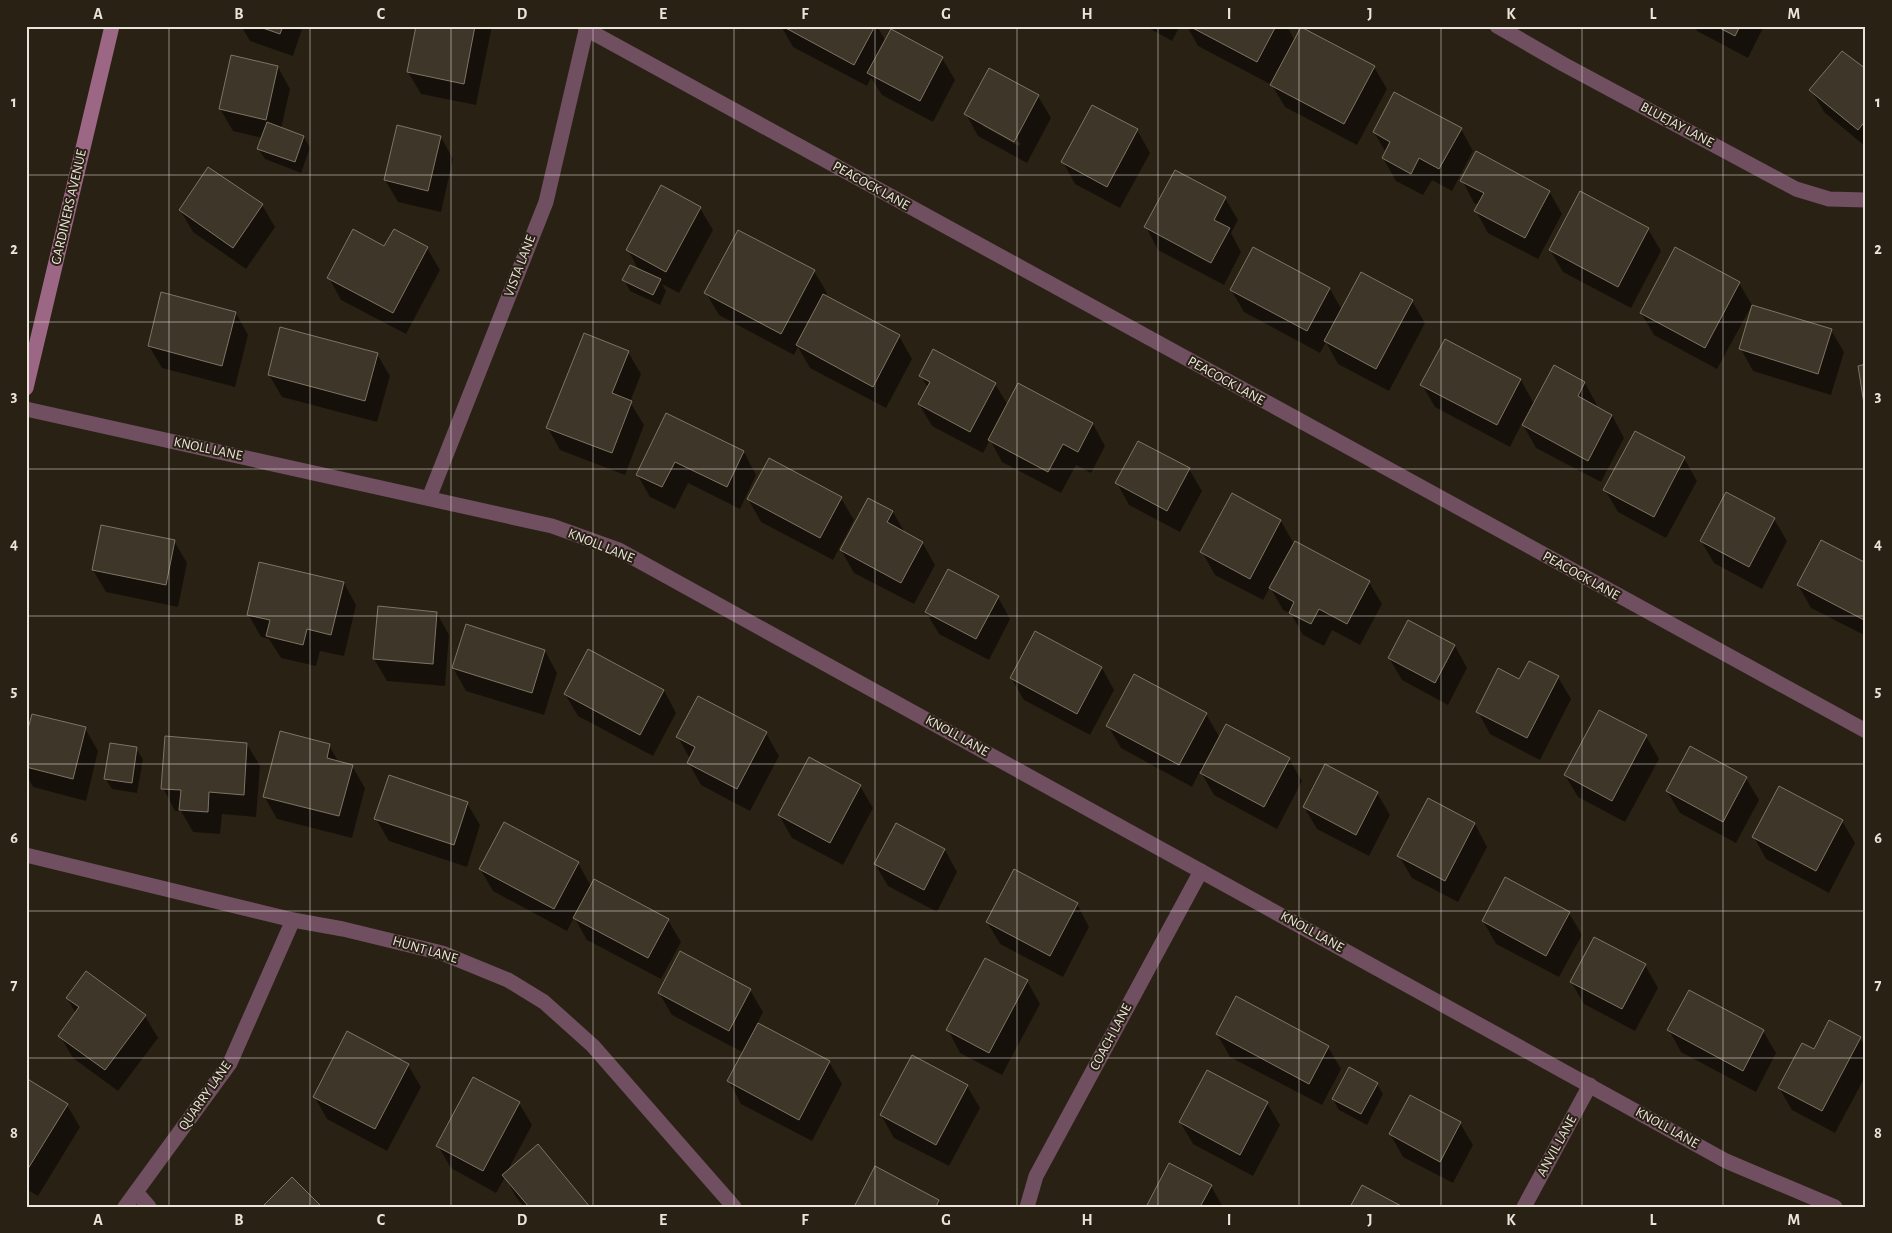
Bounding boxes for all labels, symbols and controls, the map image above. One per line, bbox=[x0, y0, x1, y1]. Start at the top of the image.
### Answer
text: A bbox=[93, 6, 103, 22]
text: B bbox=[234, 6, 244, 22]
text: C bbox=[377, 6, 386, 22]
text: D bbox=[517, 6, 528, 22]
text: E bbox=[659, 6, 667, 22]
text: F bbox=[801, 6, 809, 22]
text: G bbox=[941, 6, 951, 22]
text: H bbox=[1081, 6, 1093, 22]
text: I bbox=[1227, 6, 1231, 22]
text: J bbox=[1367, 6, 1373, 22]
text: K bbox=[1506, 6, 1516, 22]
text: L bbox=[1650, 6, 1657, 22]
text: M bbox=[1788, 6, 1800, 22]
text: 1 bbox=[11, 94, 17, 110]
text: 1 bbox=[1875, 94, 1881, 110]
street label: BLUEJAY LANE bbox=[1638, 100, 1716, 150]
street label: GARDINERS AVENUE bbox=[49, 148, 89, 266]
street label: PEACOCK LANE bbox=[830, 159, 912, 213]
street label: VISTA LANE bbox=[502, 233, 538, 299]
text: 2 bbox=[10, 241, 18, 257]
text: 2 bbox=[1874, 241, 1882, 257]
street label: PEACOCK LANE bbox=[1185, 354, 1267, 408]
text: 3 bbox=[11, 388, 18, 404]
text: 3 bbox=[1875, 388, 1882, 404]
street label: KNOLL LANE bbox=[172, 435, 244, 463]
street label: KNOLL LANE bbox=[566, 526, 636, 566]
text: 4 bbox=[10, 536, 18, 552]
text: 4 bbox=[1874, 536, 1882, 552]
street label: PEACOCK LANE bbox=[1540, 549, 1622, 603]
text: 5 bbox=[11, 683, 18, 699]
text: 5 bbox=[1875, 683, 1882, 699]
street label: KNOLL LANE bbox=[923, 713, 991, 759]
text: 6 bbox=[10, 830, 18, 846]
text: 6 bbox=[1874, 830, 1882, 846]
street label: KNOLL LANE bbox=[1278, 909, 1346, 955]
street label: HUNT LANE bbox=[391, 934, 459, 966]
text: 7 bbox=[11, 977, 18, 993]
text: 7 bbox=[1875, 977, 1882, 993]
street label: COACH LANE bbox=[1088, 1001, 1134, 1073]
street label: QUARRY LANE bbox=[176, 1059, 234, 1133]
street label: KNOLL LANE bbox=[1633, 1105, 1701, 1151]
street label: ANVIL LANE bbox=[1535, 1113, 1580, 1179]
text: 8 bbox=[10, 1125, 18, 1141]
text: 8 bbox=[1874, 1125, 1882, 1141]
text: A bbox=[93, 1212, 103, 1228]
text: B bbox=[234, 1212, 244, 1228]
text: C bbox=[377, 1212, 386, 1228]
text: D bbox=[517, 1212, 528, 1228]
text: E bbox=[659, 1212, 667, 1228]
text: F bbox=[801, 1212, 809, 1228]
text: G bbox=[941, 1212, 951, 1228]
text: H bbox=[1081, 1212, 1093, 1228]
text: I bbox=[1227, 1212, 1231, 1228]
text: J bbox=[1367, 1212, 1373, 1228]
text: K bbox=[1506, 1212, 1516, 1228]
text: L bbox=[1650, 1212, 1657, 1228]
text: M bbox=[1788, 1212, 1800, 1228]

